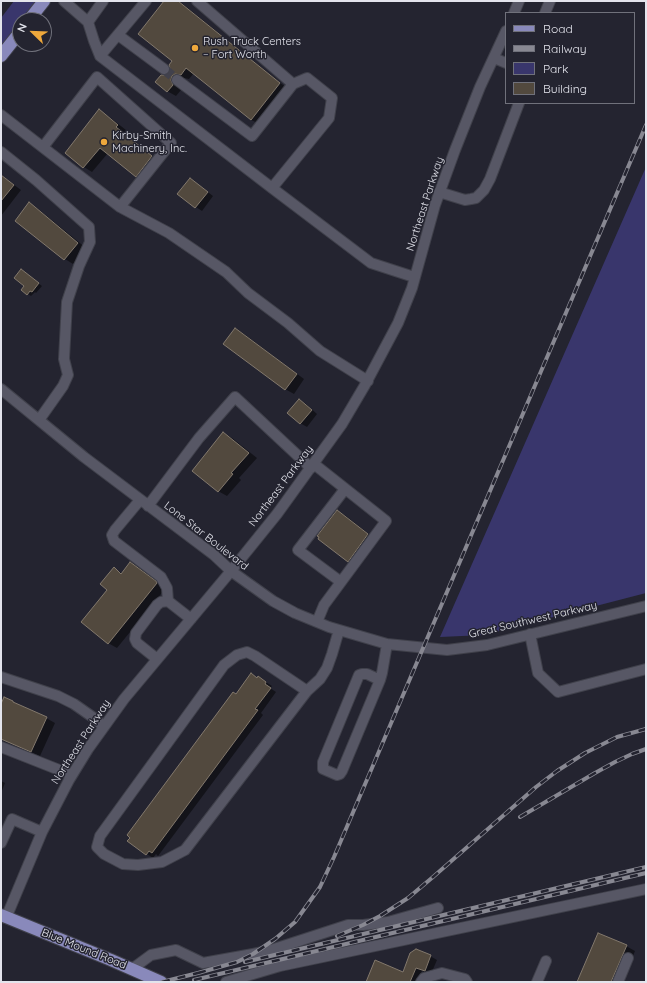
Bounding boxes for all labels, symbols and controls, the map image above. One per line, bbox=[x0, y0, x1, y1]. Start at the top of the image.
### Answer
north arrow bbox=[12, 12, 52, 52]
legend bbox=[505, 12, 635, 104]
text: N bbox=[14, 21, 30, 34]
text: Road bbox=[543, 21, 573, 36]
place label: Rush Truck Centers – Fort Worth bbox=[203, 35, 301, 61]
text: Railway bbox=[543, 41, 587, 56]
marker: Rush Truck Centers – Fort Worth bbox=[190, 43, 200, 53]
text: Park bbox=[543, 61, 568, 76]
text: Building bbox=[543, 81, 587, 96]
place label: Kirby-Smith Machinery, Inc. bbox=[112, 129, 187, 155]
marker: Kirby-Smith Machinery, Inc. bbox=[99, 137, 109, 147]
street label: Northeast Parkway bbox=[404, 155, 446, 253]
street label: Northeast Parkway bbox=[246, 443, 316, 529]
street label: Lone Star Boulevard bbox=[161, 499, 251, 573]
street label: Great Southwest Parkway bbox=[468, 599, 598, 641]
street label: Northeast Parkway bbox=[49, 697, 113, 787]
street label: Blue Mound Road bbox=[40, 926, 128, 972]

